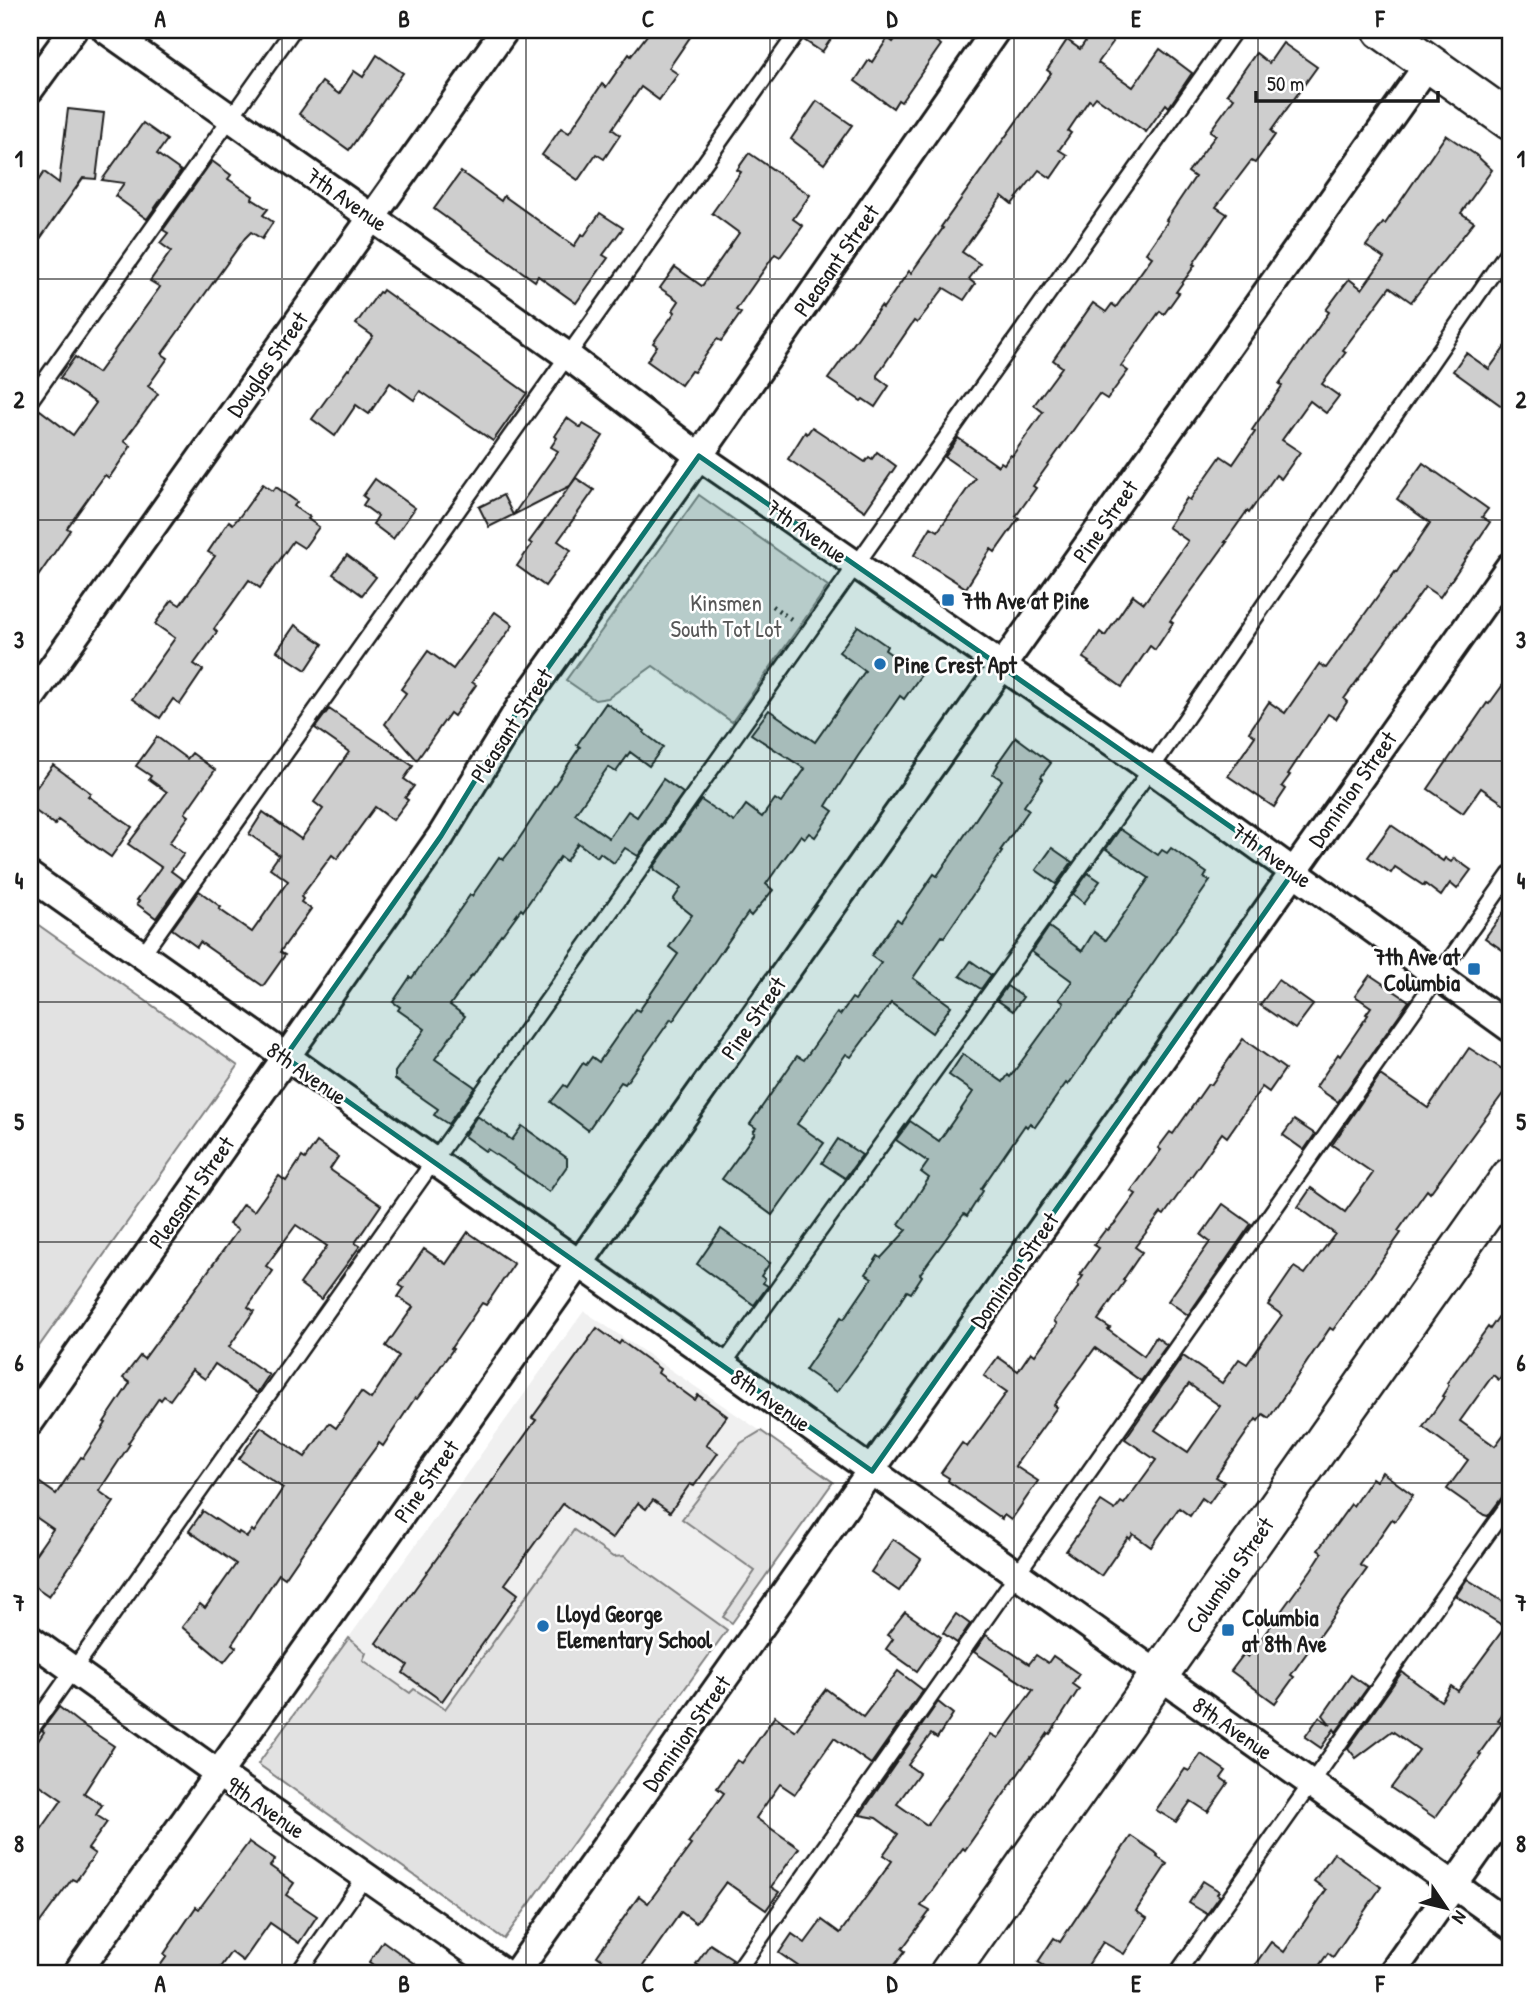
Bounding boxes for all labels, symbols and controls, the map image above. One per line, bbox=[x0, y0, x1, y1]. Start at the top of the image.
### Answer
text: A bbox=[154, 3, 166, 34]
text: B bbox=[398, 3, 410, 34]
text: C bbox=[642, 3, 654, 34]
text: D bbox=[887, 3, 899, 34]
text: E bbox=[1131, 3, 1142, 34]
text: F bbox=[1375, 3, 1386, 34]
scale bar bbox=[1256, 60, 1438, 104]
text: 50 m bbox=[1267, 69, 1304, 98]
text: 1 bbox=[15, 143, 23, 174]
text: 1 bbox=[1517, 143, 1525, 174]
street label: 7th Avenue bbox=[300, 160, 394, 238]
street label: Pleasant Street bbox=[786, 197, 887, 322]
street label: Douglas Street bbox=[219, 304, 315, 423]
text: 2 bbox=[14, 384, 25, 415]
text: 2 bbox=[1516, 384, 1527, 415]
street label: Pine Street bbox=[1065, 472, 1145, 569]
street label: 7th Avenue bbox=[760, 492, 854, 570]
place label: 7th Ave at Pine bbox=[961, 585, 1090, 616]
park label: Kinsmen South Tot Lot bbox=[671, 587, 783, 644]
marker: 7th Ave at Pine bbox=[940, 592, 956, 608]
text: 3 bbox=[14, 624, 24, 655]
text: 3 bbox=[1516, 624, 1526, 655]
place label: Pine Crest Apt bbox=[894, 649, 1018, 681]
marker: Pine Crest Apt bbox=[872, 656, 888, 672]
street label: Pleasant Street bbox=[462, 661, 560, 788]
street label: Dominion Street bbox=[1301, 724, 1404, 853]
street label: 7th Avenue bbox=[1225, 815, 1319, 895]
text: 4 bbox=[15, 865, 24, 896]
text: 4 bbox=[1517, 865, 1526, 896]
place label: 7th Ave at Columbia bbox=[1373, 941, 1461, 998]
marker: 7th Ave at Columbia bbox=[1466, 961, 1482, 977]
street label: Pine Street bbox=[713, 969, 793, 1066]
street label: 8th Avenue bbox=[261, 1034, 353, 1112]
text: 5 bbox=[14, 1106, 24, 1137]
text: 5 bbox=[1516, 1106, 1526, 1137]
street label: Pleasant Street bbox=[141, 1129, 242, 1254]
street label: Dominion Street bbox=[963, 1205, 1066, 1334]
text: 6 bbox=[14, 1347, 24, 1378]
text: 6 bbox=[1516, 1347, 1526, 1378]
street label: 8th Avenue bbox=[725, 1361, 817, 1439]
street label: Pine Street bbox=[386, 1432, 466, 1529]
street label: Columbia Street bbox=[1177, 1510, 1281, 1639]
text: 7 bbox=[12, 1587, 25, 1618]
text: 7 bbox=[1514, 1587, 1527, 1618]
place label: Lloyd George Elementary School bbox=[557, 1598, 713, 1656]
place label: Columbia at 8th Ave bbox=[1242, 1602, 1327, 1659]
marker: Lloyd George Elementary School bbox=[535, 1618, 551, 1634]
marker: Columbia at 8th Ave bbox=[1220, 1622, 1236, 1638]
street label: Dominion Street bbox=[635, 1668, 738, 1797]
street label: 8th Avenue bbox=[1187, 1689, 1279, 1767]
street label: 9th Avenue bbox=[220, 1769, 312, 1845]
text: 8 bbox=[14, 1828, 24, 1859]
text: 8 bbox=[1516, 1828, 1526, 1859]
north arrow bbox=[1410, 1874, 1480, 1944]
text: N bbox=[1446, 1906, 1473, 1929]
text: A bbox=[154, 1968, 166, 1999]
text: B bbox=[398, 1968, 410, 1999]
text: C bbox=[642, 1968, 654, 1999]
text: D bbox=[887, 1968, 899, 1999]
text: E bbox=[1131, 1968, 1142, 1999]
text: F bbox=[1375, 1968, 1386, 1999]

